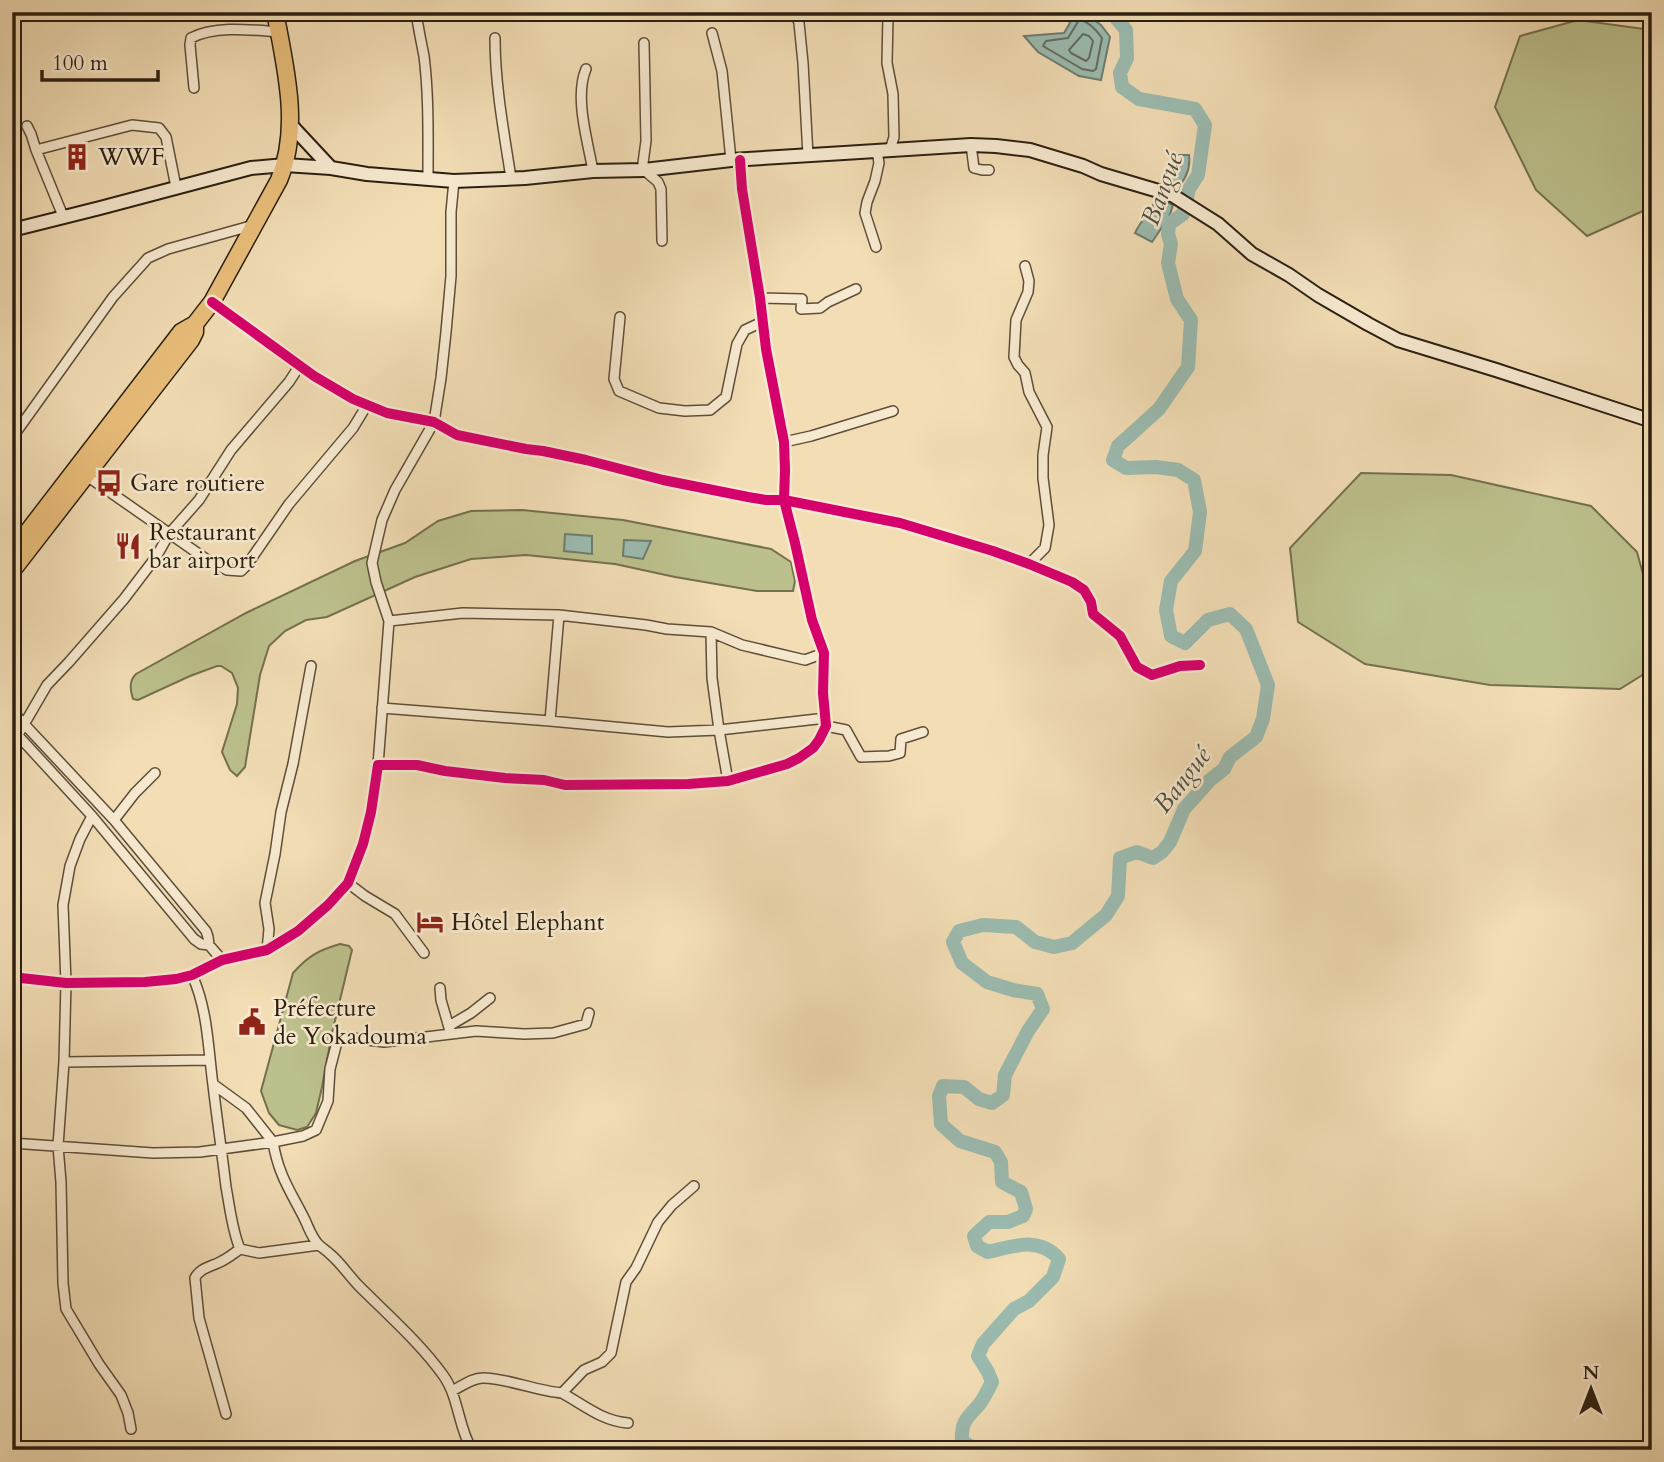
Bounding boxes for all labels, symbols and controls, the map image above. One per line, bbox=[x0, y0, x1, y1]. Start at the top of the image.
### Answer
scale bar bbox=[42, 38, 158, 82]
text: 100 m bbox=[52, 49, 108, 78]
place label: WWF bbox=[97, 141, 165, 174]
building icon: WWF bbox=[62, 142, 92, 172]
water label: Bangué bbox=[1133, 146, 1192, 230]
place label: Gare routiere bbox=[130, 467, 265, 500]
bus stop icon: Gare routiere bbox=[94, 468, 124, 498]
place label: Restaurant bar airport bbox=[149, 516, 256, 577]
restaurant icon: Restaurant bar airport bbox=[113, 531, 143, 561]
water label: Bangué bbox=[1145, 738, 1220, 820]
place label: Hôtel Elephant bbox=[451, 906, 605, 939]
hotel icon: Hôtel Elephant bbox=[415, 907, 445, 937]
place label: Préfecture de Yokadouma bbox=[273, 992, 427, 1053]
public building icon: Préfecture de Yokadouma bbox=[237, 1007, 267, 1037]
north arrow bbox=[1556, 1354, 1626, 1424]
text: N bbox=[1583, 1360, 1600, 1386]

